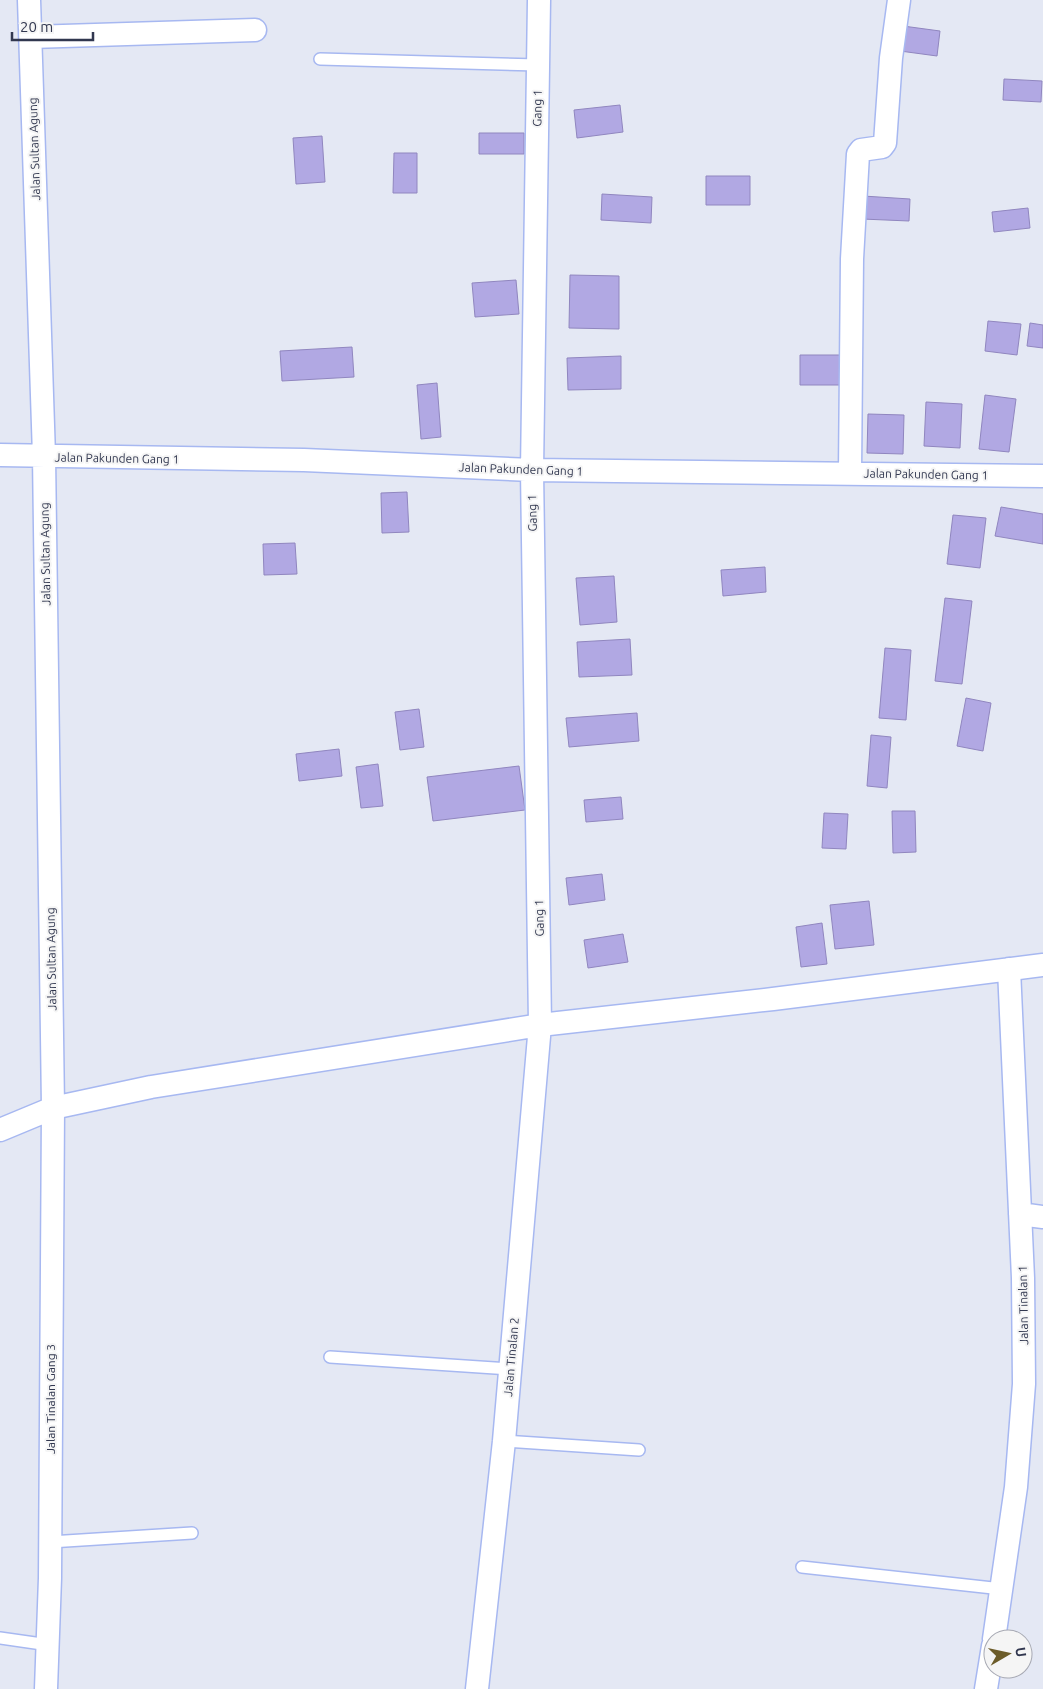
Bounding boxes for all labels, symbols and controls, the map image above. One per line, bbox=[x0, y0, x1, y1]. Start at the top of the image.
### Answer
scale bar bbox=[12, 10, 94, 42]
text: 20 m bbox=[20, 18, 53, 35]
street label: Gang 1 bbox=[530, 89, 544, 127]
street label: Jalan Sultan Agung bbox=[26, 97, 42, 201]
street label: Jalan Pakunden Gang 1 bbox=[55, 450, 179, 466]
street label: Jalan Pakunden Gang 1 bbox=[458, 460, 584, 478]
street label: Jalan Pakunden Gang 1 bbox=[864, 466, 988, 482]
street label: Gang 1 bbox=[525, 494, 539, 532]
street label: Jalan Sultan Agung bbox=[38, 502, 52, 606]
street label: Gang 1 bbox=[532, 899, 546, 937]
street label: Jalan Sultan Agung bbox=[44, 907, 58, 1011]
street label: Jalan Tinalan 1 bbox=[1016, 1265, 1030, 1345]
street label: Jalan Tinalan 2 bbox=[501, 1317, 521, 1397]
street label: Jalan Tinalan Gang 3 bbox=[44, 1344, 57, 1454]
north arrow bbox=[983, 1629, 1033, 1679]
text: U bbox=[1012, 1646, 1030, 1658]

